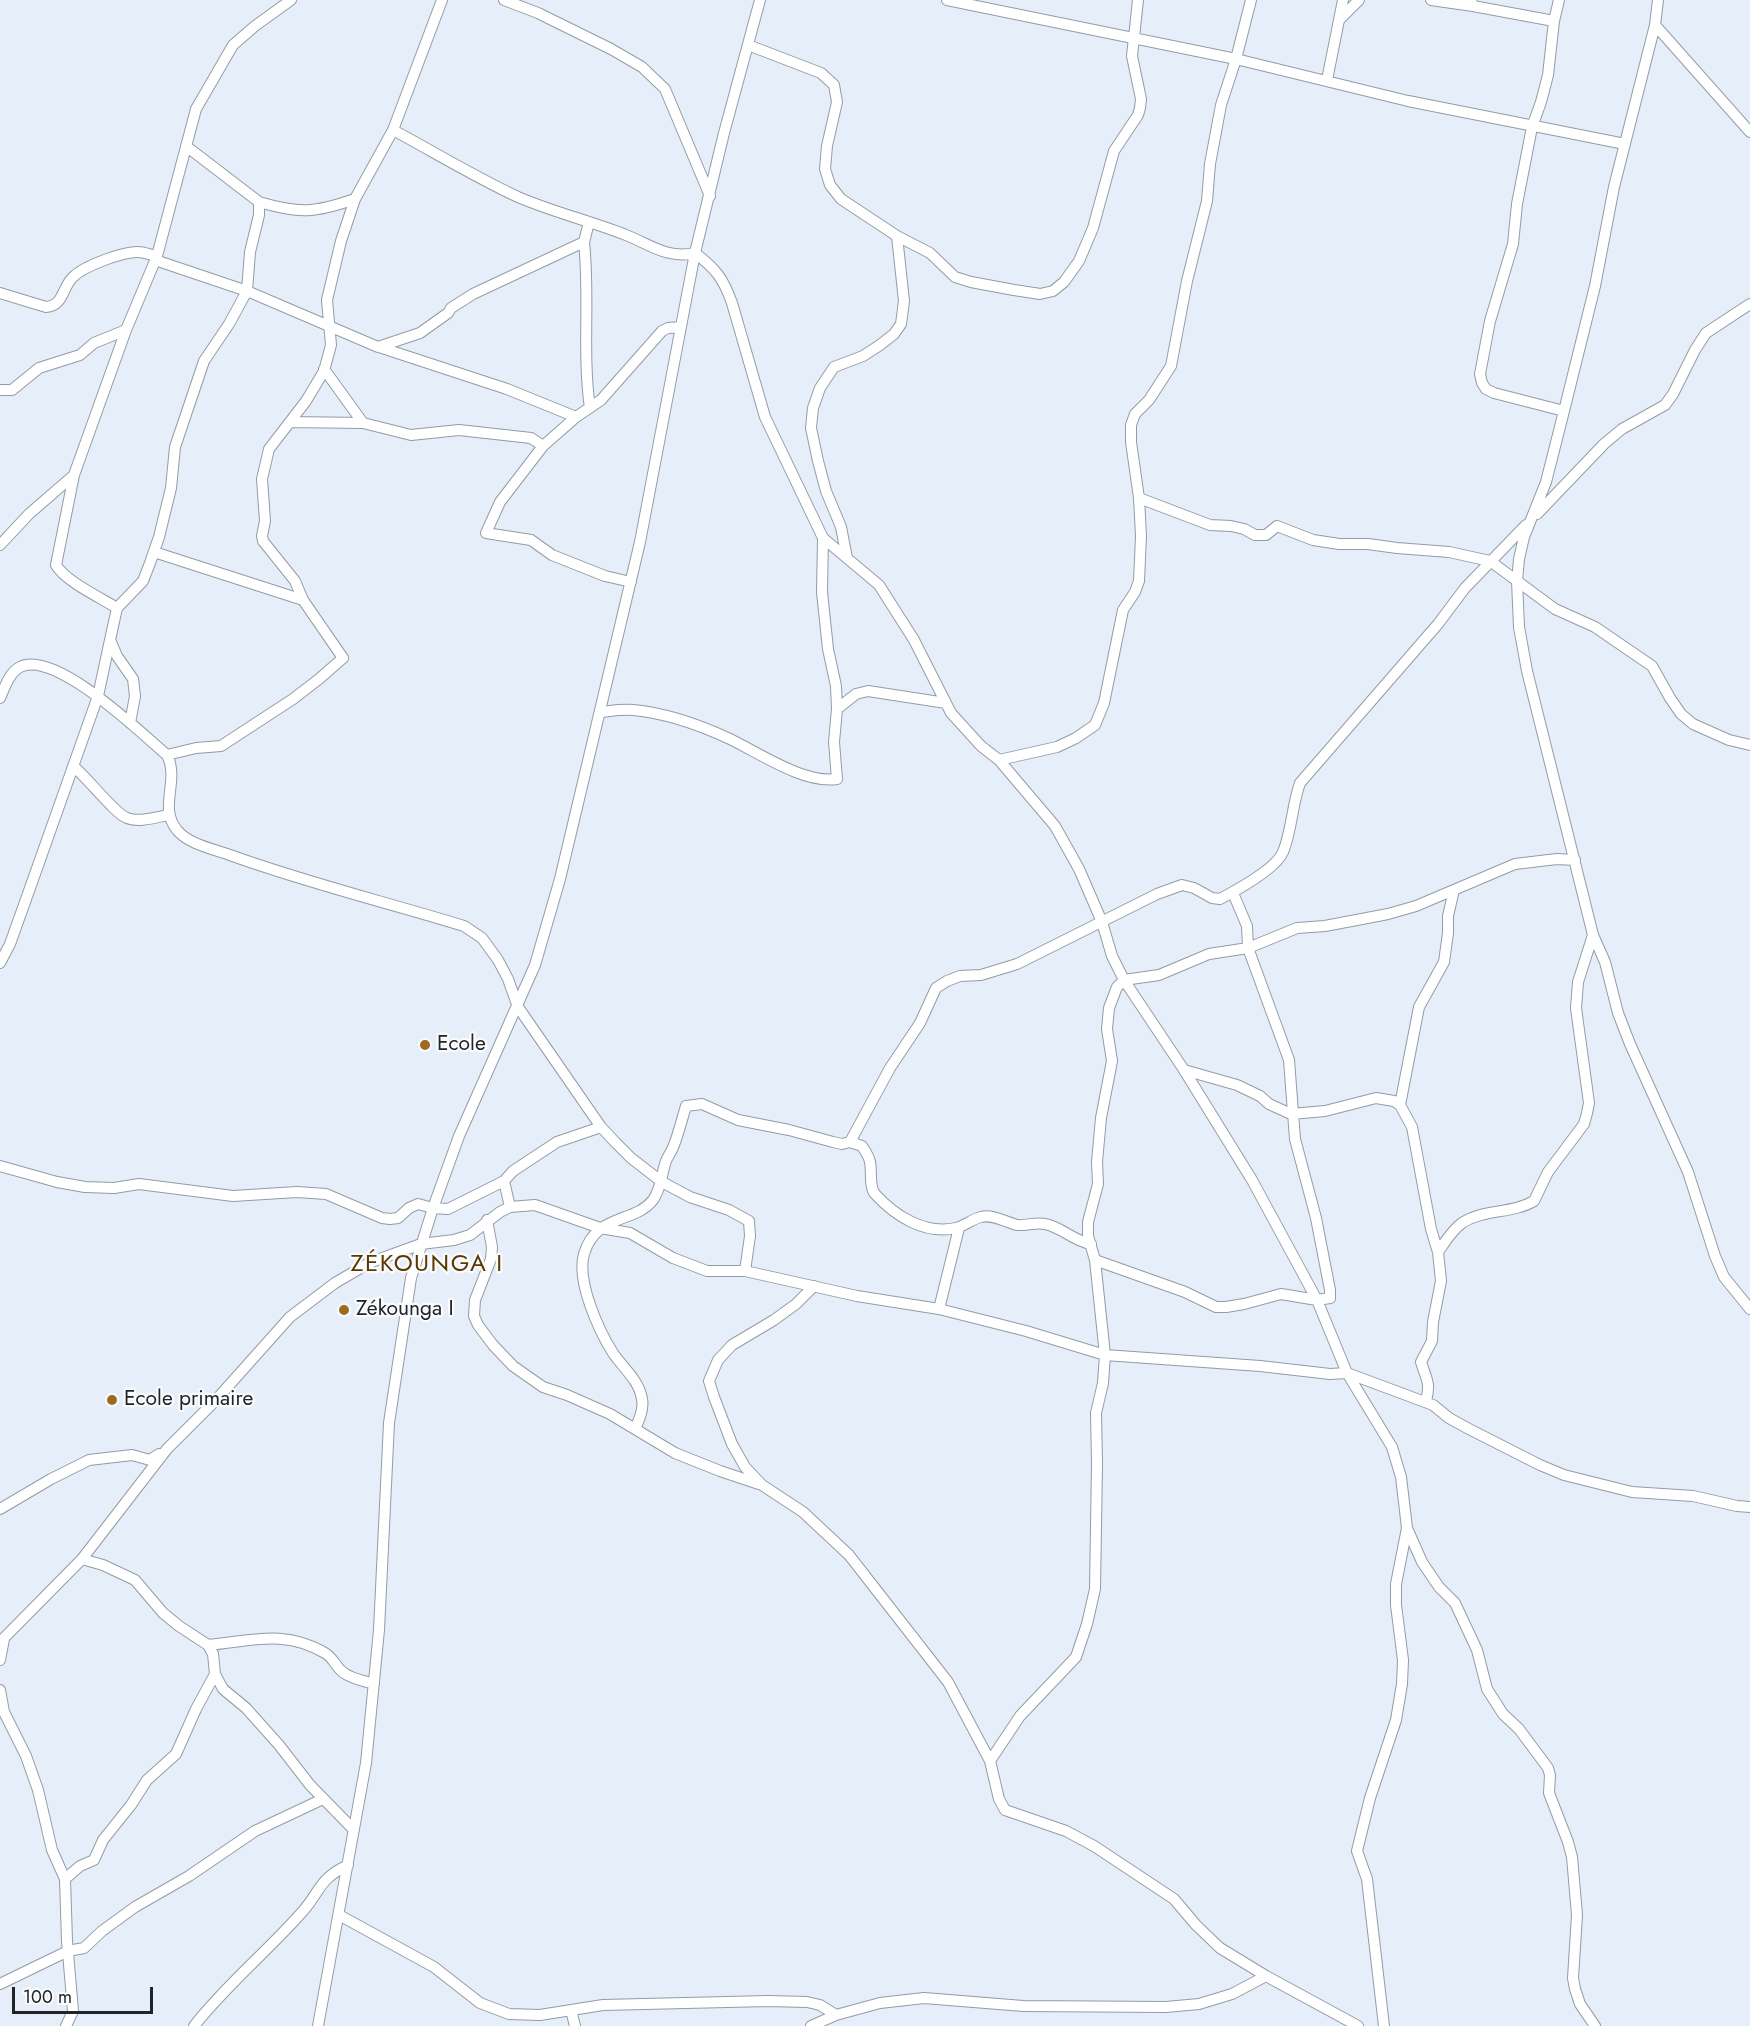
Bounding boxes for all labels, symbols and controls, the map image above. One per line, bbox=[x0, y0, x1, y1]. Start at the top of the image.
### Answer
place label: Ecole bbox=[437, 1032, 486, 1058]
marker: Ecole bbox=[418, 1038, 432, 1052]
district label: ZÉKOUNGA I bbox=[350, 1251, 504, 1279]
place label: Zékounga I bbox=[356, 1297, 454, 1323]
marker: Zékounga I bbox=[337, 1303, 351, 1317]
place label: Ecole primaire bbox=[124, 1387, 253, 1413]
marker: Ecole primaire bbox=[105, 1393, 119, 1407]
scale bar bbox=[15, 1975, 156, 2013]
text: 100 m bbox=[23, 1984, 72, 2010]

